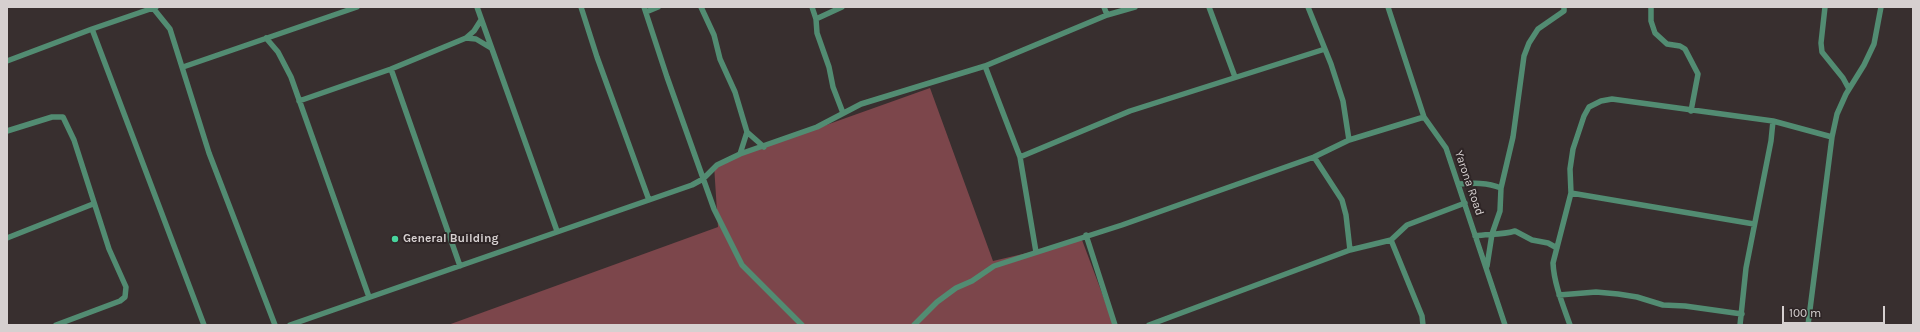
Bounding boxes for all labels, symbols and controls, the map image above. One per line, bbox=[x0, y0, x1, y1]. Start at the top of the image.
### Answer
street label: Yarona Road bbox=[1451, 149, 1487, 217]
place label: General Building bbox=[403, 232, 498, 246]
marker: General Building bbox=[390, 234, 400, 244]
scale bar bbox=[1784, 298, 1887, 324]
text: 100 m bbox=[1789, 306, 1821, 320]

